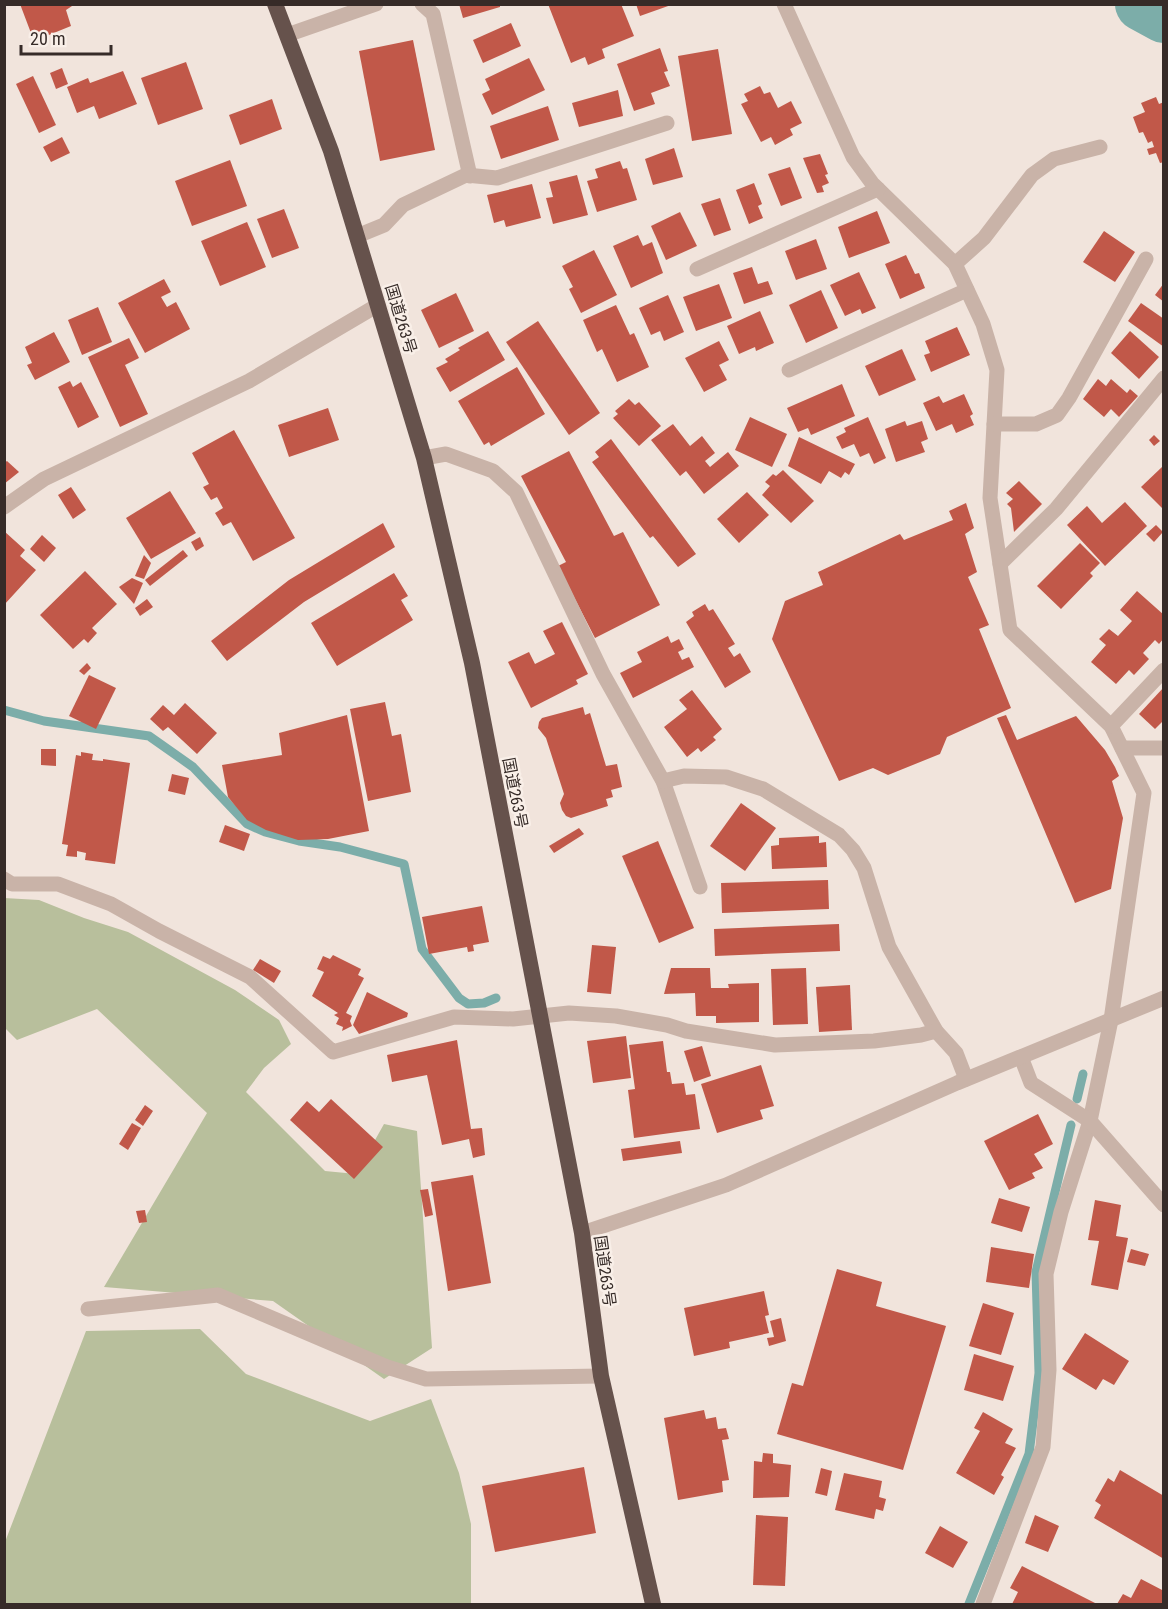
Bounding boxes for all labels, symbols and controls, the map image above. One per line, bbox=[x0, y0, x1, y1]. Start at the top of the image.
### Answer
scale bar bbox=[21, 18, 111, 56]
text: 20 m bbox=[30, 28, 65, 49]
street label: 国道263号 bbox=[381, 282, 421, 356]
street label: 国道263号 bbox=[499, 756, 531, 830]
street label: 国道263号 bbox=[591, 1234, 619, 1308]

